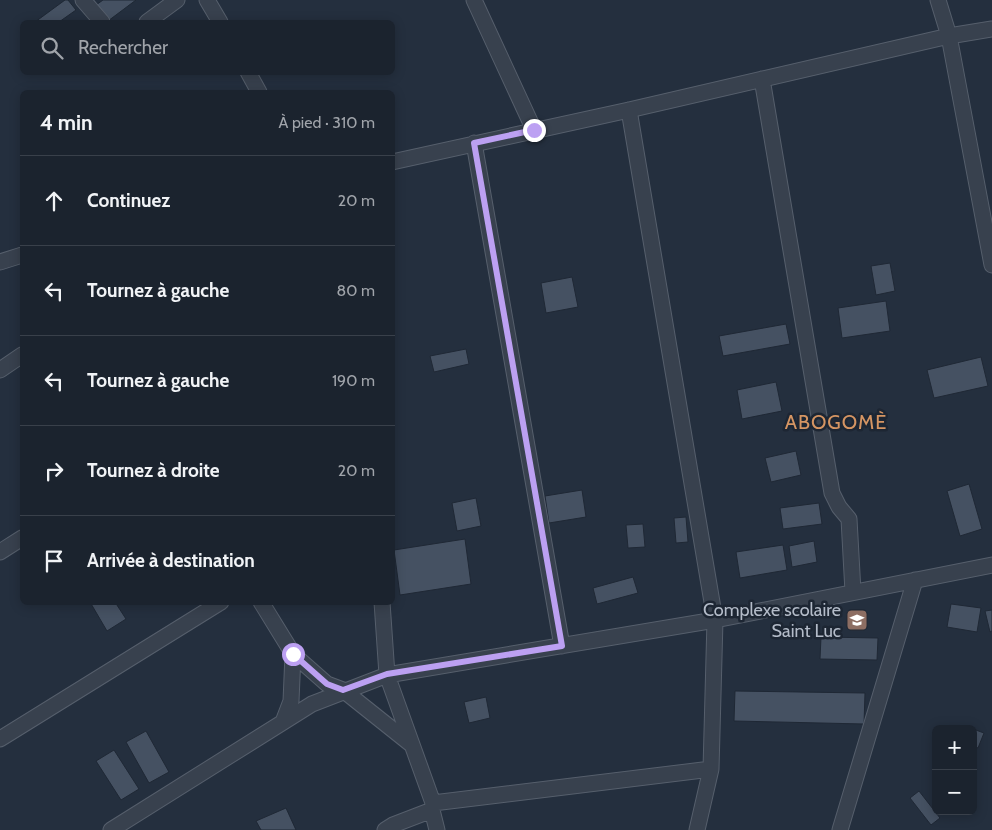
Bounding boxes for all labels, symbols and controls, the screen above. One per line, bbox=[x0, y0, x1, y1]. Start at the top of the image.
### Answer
search box bbox=[20, 20, 395, 75]
icon: search bbox=[38, 34, 66, 62]
text: Rechercher bbox=[78, 36, 168, 59]
text: 4 min bbox=[40, 110, 93, 135]
text: À pied · 310 m bbox=[278, 113, 375, 132]
route end bbox=[523, 119, 546, 142]
icon: ahead bbox=[40, 187, 68, 215]
text: Continuez bbox=[87, 189, 170, 212]
text: 20 m bbox=[338, 191, 375, 210]
icon: left bbox=[40, 277, 68, 305]
text: Tournez à gauche bbox=[87, 279, 229, 302]
text: 80 m bbox=[337, 281, 375, 300]
icon: left bbox=[40, 367, 68, 395]
text: Tournez à gauche bbox=[87, 369, 229, 392]
text: 190 m bbox=[332, 371, 375, 390]
district label: ABOGOMÈ bbox=[785, 410, 887, 434]
icon: right bbox=[40, 457, 68, 485]
text: Tournez à droite bbox=[87, 459, 220, 482]
text: 20 m bbox=[338, 461, 375, 480]
icon: arrive bbox=[40, 547, 68, 575]
text: Arrivée à destination bbox=[87, 549, 255, 572]
place label: Complexe scolaire Saint Luc bbox=[703, 599, 841, 642]
school or university icon: Complexe scolaire Saint Luc bbox=[845, 608, 869, 632]
route start bbox=[282, 643, 305, 666]
map controls bbox=[932, 725, 977, 815]
button: + bbox=[932, 725, 977, 770]
button: − bbox=[932, 770, 977, 815]

